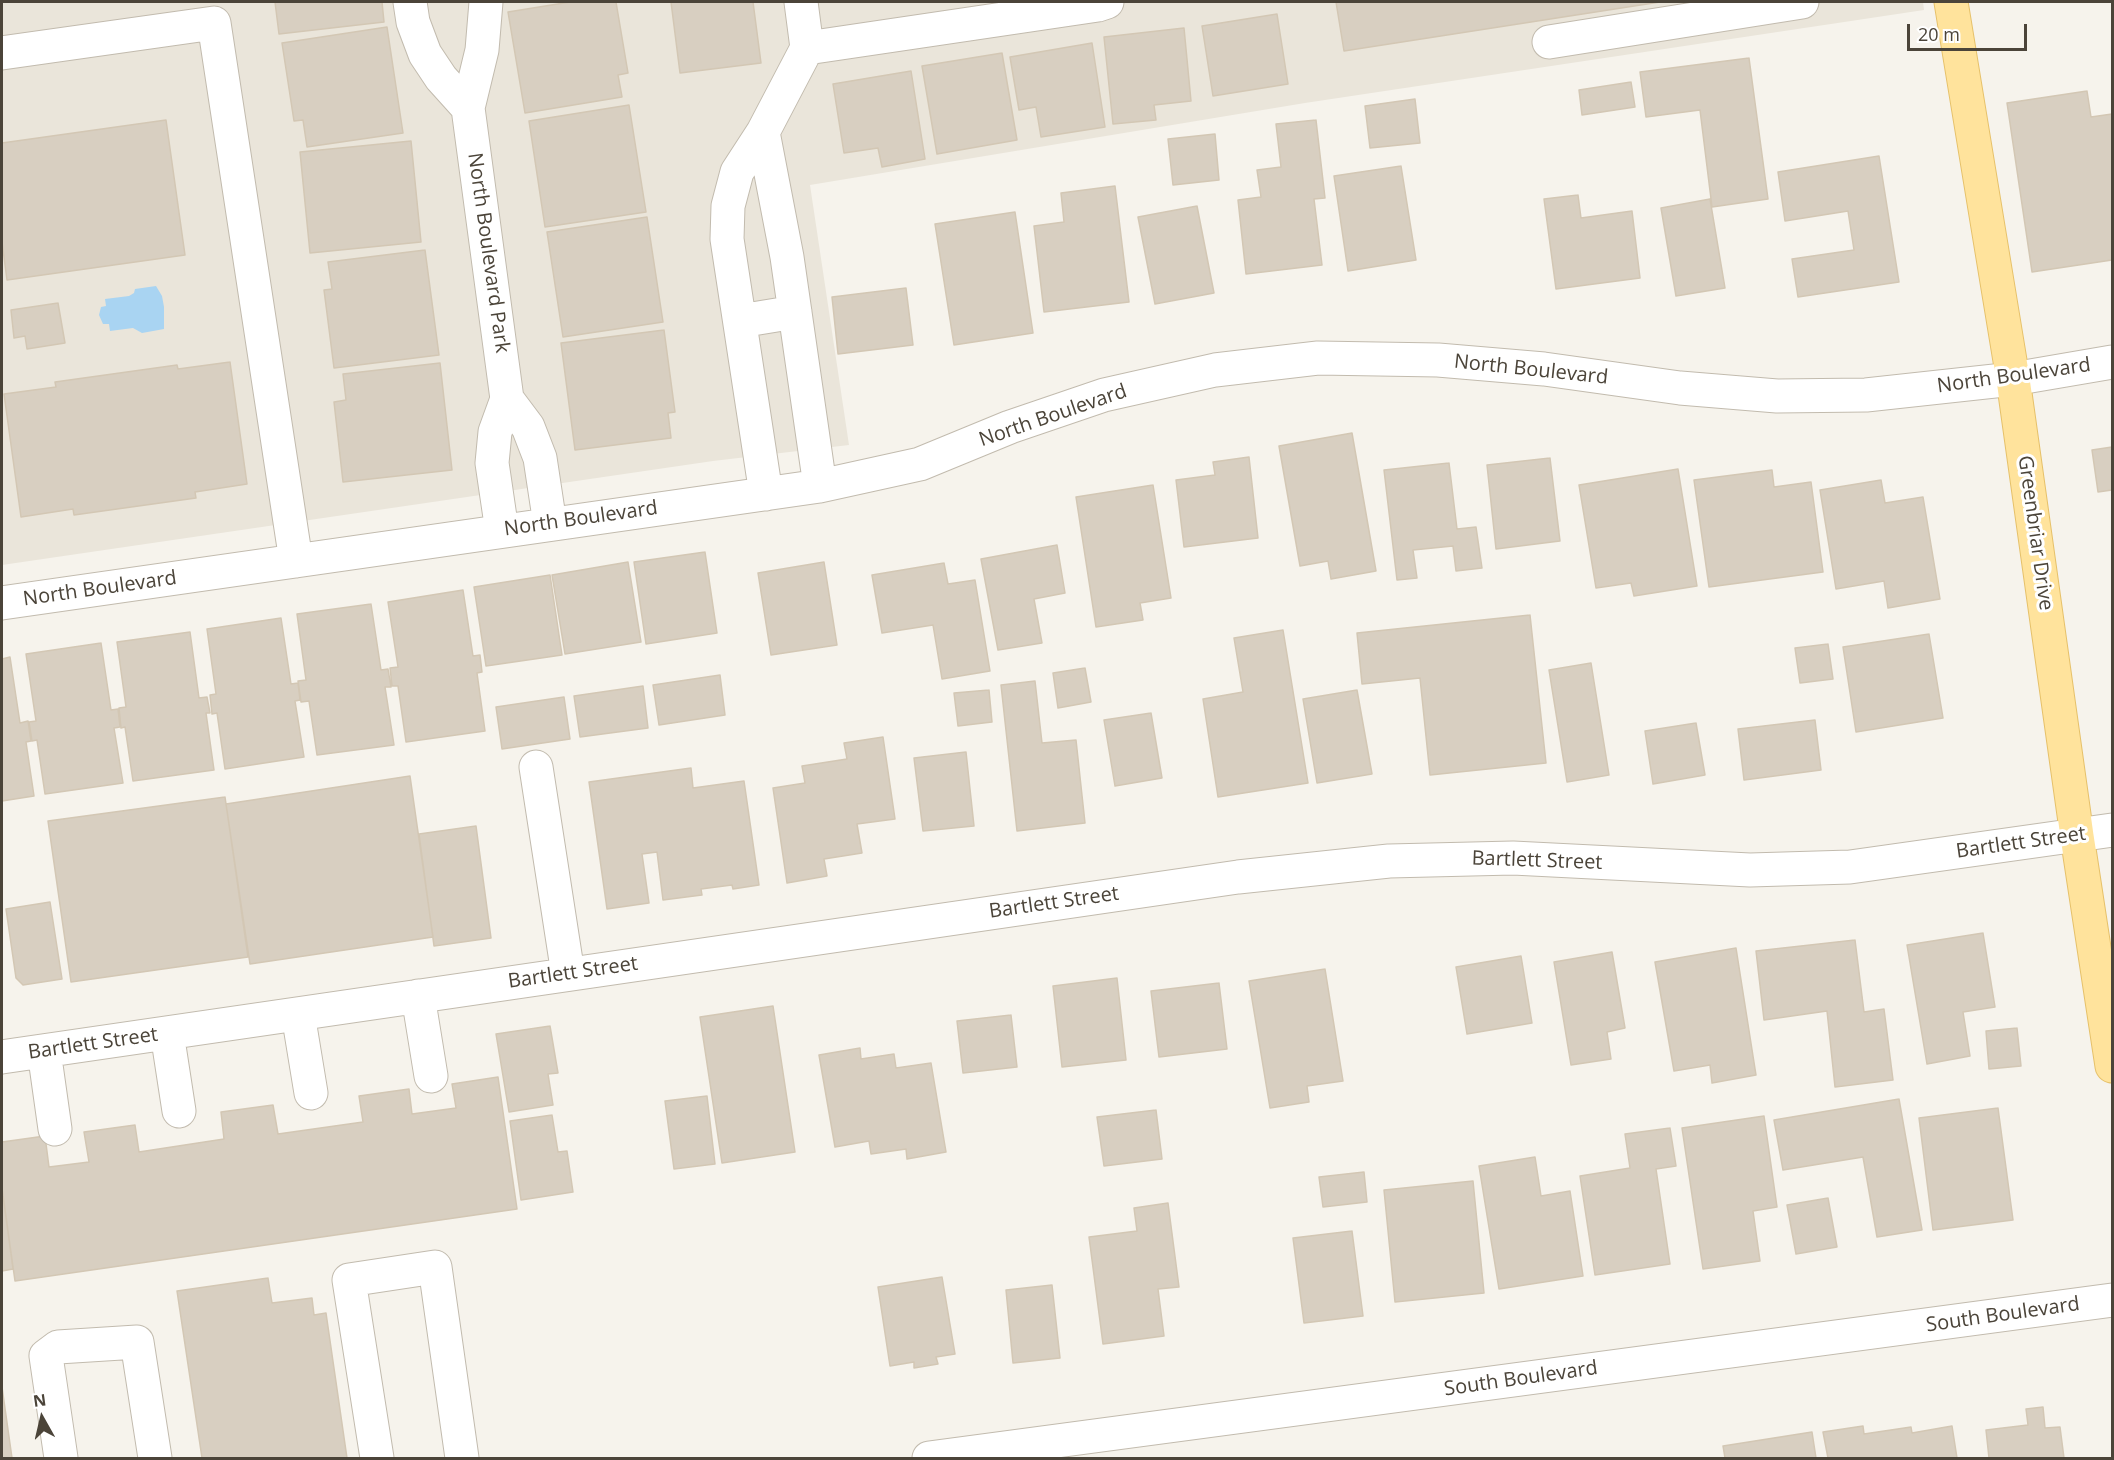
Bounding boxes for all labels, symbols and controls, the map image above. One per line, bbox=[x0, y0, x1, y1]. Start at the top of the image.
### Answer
scale bar bbox=[1910, 12, 2030, 50]
text: 20 m bbox=[1918, 22, 1960, 46]
street label: North Boulevard Park bbox=[462, 151, 514, 355]
street label: North Boulevard bbox=[1453, 350, 1609, 390]
street label: North Boulevard bbox=[1936, 353, 2092, 399]
street label: North Boulevard bbox=[976, 379, 1130, 453]
street label: Greenbriar Drive bbox=[2012, 454, 2058, 612]
street label: North Boulevard bbox=[503, 496, 659, 542]
street label: North Boulevard bbox=[22, 566, 178, 612]
street label: Bartlett Street bbox=[1955, 822, 2087, 864]
street label: Bartlett Street bbox=[1471, 847, 1603, 875]
street label: Bartlett Street bbox=[988, 882, 1120, 924]
street label: Bartlett Street bbox=[507, 952, 639, 994]
street label: Bartlett Street bbox=[27, 1023, 159, 1065]
street label: South Boulevard bbox=[1925, 1292, 2081, 1338]
street label: South Boulevard bbox=[1443, 1356, 1599, 1402]
north arrow bbox=[12, 1388, 72, 1448]
text: N bbox=[32, 1388, 47, 1412]

